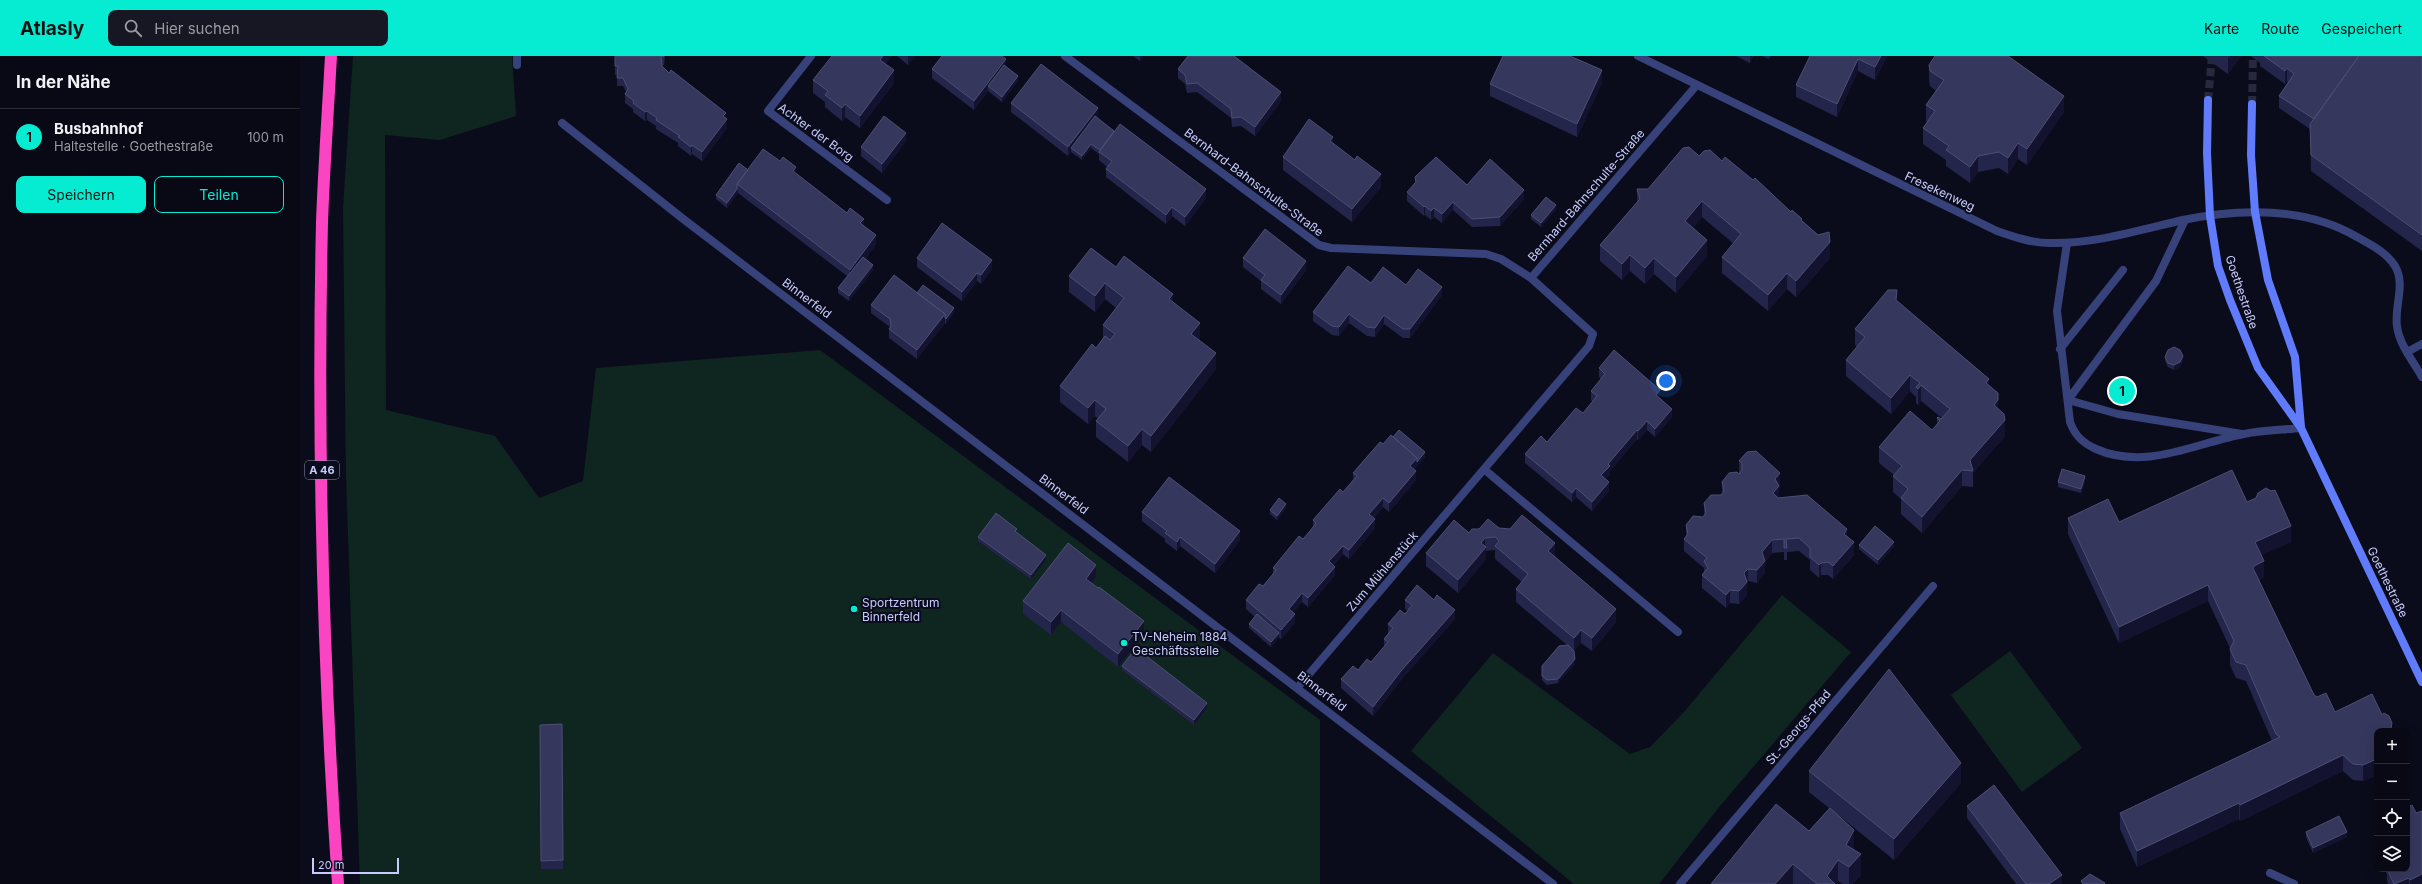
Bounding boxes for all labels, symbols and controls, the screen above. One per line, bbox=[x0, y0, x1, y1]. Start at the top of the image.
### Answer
search box bbox=[108, 10, 388, 46]
text: Atlasly bbox=[20, 17, 84, 40]
icon: search bbox=[122, 17, 144, 39]
text: Hier suchen bbox=[154, 19, 240, 38]
text: Karte bbox=[2204, 20, 2239, 37]
text: Route bbox=[2261, 20, 2299, 37]
text: Gespeichert bbox=[2321, 20, 2402, 37]
text: In der Nähe bbox=[16, 72, 111, 92]
street label: Achter der Borg bbox=[775, 100, 857, 164]
text: Busbahnhof bbox=[54, 119, 143, 138]
street label: Bernhard-Bahnschulte-Straße bbox=[1181, 125, 1327, 239]
street label: Bernhard-Bahnschulte-Straße bbox=[1524, 126, 1648, 264]
text: 1 bbox=[26, 129, 32, 145]
text: 100 m bbox=[247, 129, 284, 145]
text: Haltestelle · Goethestraße bbox=[54, 138, 213, 154]
street label: Fresekenweg bbox=[1903, 168, 1977, 214]
button: Speichern bbox=[16, 176, 146, 213]
button: Teilen bbox=[154, 176, 284, 213]
street label: Goethestraße bbox=[2222, 253, 2262, 331]
street label: Binnerfeld bbox=[779, 275, 835, 321]
your location bbox=[1656, 371, 1676, 391]
pin: 1 bbox=[2109, 376, 2135, 406]
road number: A 46 bbox=[305, 461, 339, 479]
street label: Binnerfeld bbox=[1036, 471, 1092, 517]
street label: Zum Mühlenstück bbox=[1343, 528, 1421, 614]
street label: Goethestraße bbox=[2364, 544, 2412, 620]
place label: Sportzentrum Binnerfeld bbox=[862, 595, 939, 624]
marker: Sportzentrum Binnerfeld bbox=[849, 604, 859, 614]
place label: TV-Neheim 1884 Geschäftsstelle bbox=[1132, 629, 1228, 658]
marker: TV-Neheim 1884 Geschäftsstelle bbox=[1119, 638, 1129, 648]
street label: Binnerfeld bbox=[1294, 668, 1350, 714]
street label: St.-Georgs-Pfad bbox=[1762, 686, 1834, 768]
map controls bbox=[2374, 728, 2410, 872]
button: + bbox=[2374, 728, 2410, 764]
button: − bbox=[2374, 764, 2410, 800]
button: locate bbox=[2374, 800, 2410, 836]
button: layers bbox=[2374, 836, 2410, 872]
scale bar bbox=[312, 856, 399, 875]
text: 20 m bbox=[318, 858, 344, 872]

